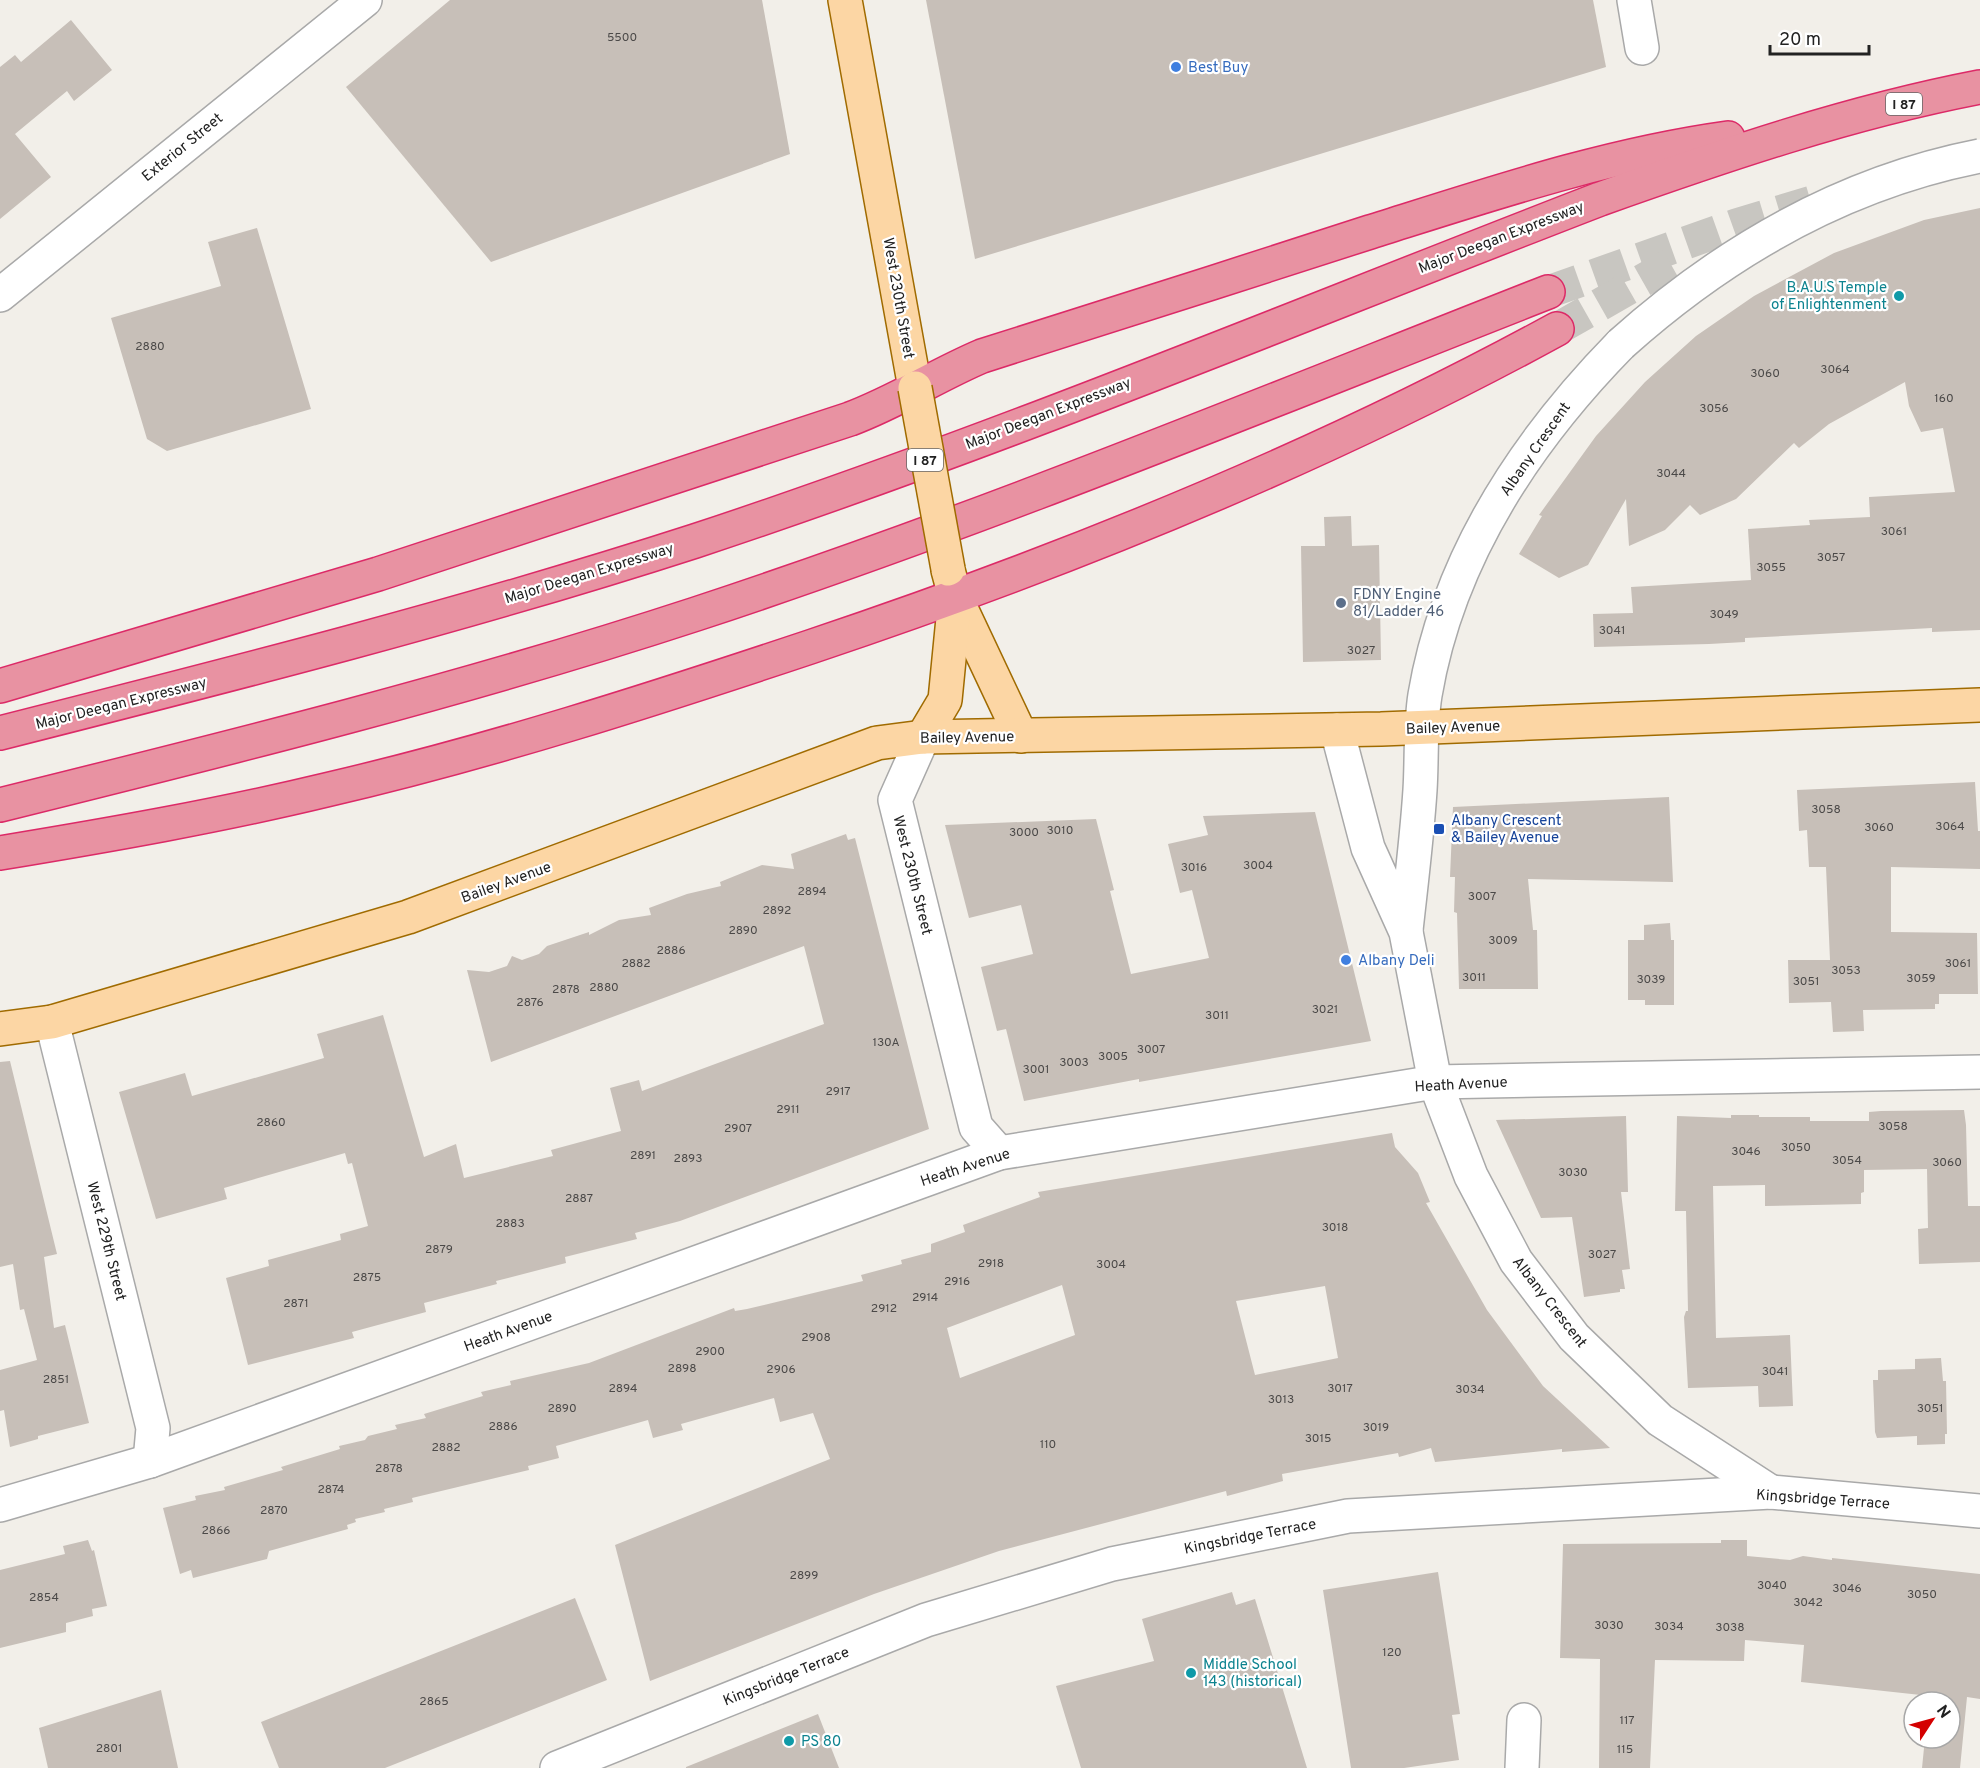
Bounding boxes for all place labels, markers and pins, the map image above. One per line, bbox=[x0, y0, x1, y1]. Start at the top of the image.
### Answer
place label: Best Buy bbox=[1188, 59, 1248, 78]
marker: Best Buy bbox=[1169, 60, 1183, 74]
place label: B.A.U.S Temple of Enlightenment bbox=[1771, 279, 1887, 315]
marker: B.A.U.S Temple of Enlightenment bbox=[1892, 289, 1906, 303]
place label: FDNY Engine 81/Ladder 46 bbox=[1353, 586, 1444, 622]
marker: FDNY Engine 81/Ladder 46 bbox=[1334, 596, 1348, 610]
place label: Albany Crescent & Bailey Avenue bbox=[1451, 812, 1561, 848]
marker: Albany Crescent & Bailey Avenue bbox=[1432, 822, 1446, 836]
place label: Albany Deli bbox=[1358, 952, 1435, 971]
marker: Albany Deli bbox=[1339, 953, 1353, 967]
place label: Middle School 143 (historical) bbox=[1203, 1656, 1302, 1692]
marker: Middle School 143 (historical) bbox=[1184, 1666, 1198, 1680]
place label: PS 80 bbox=[801, 1733, 841, 1752]
marker: PS 80 bbox=[782, 1734, 796, 1748]

